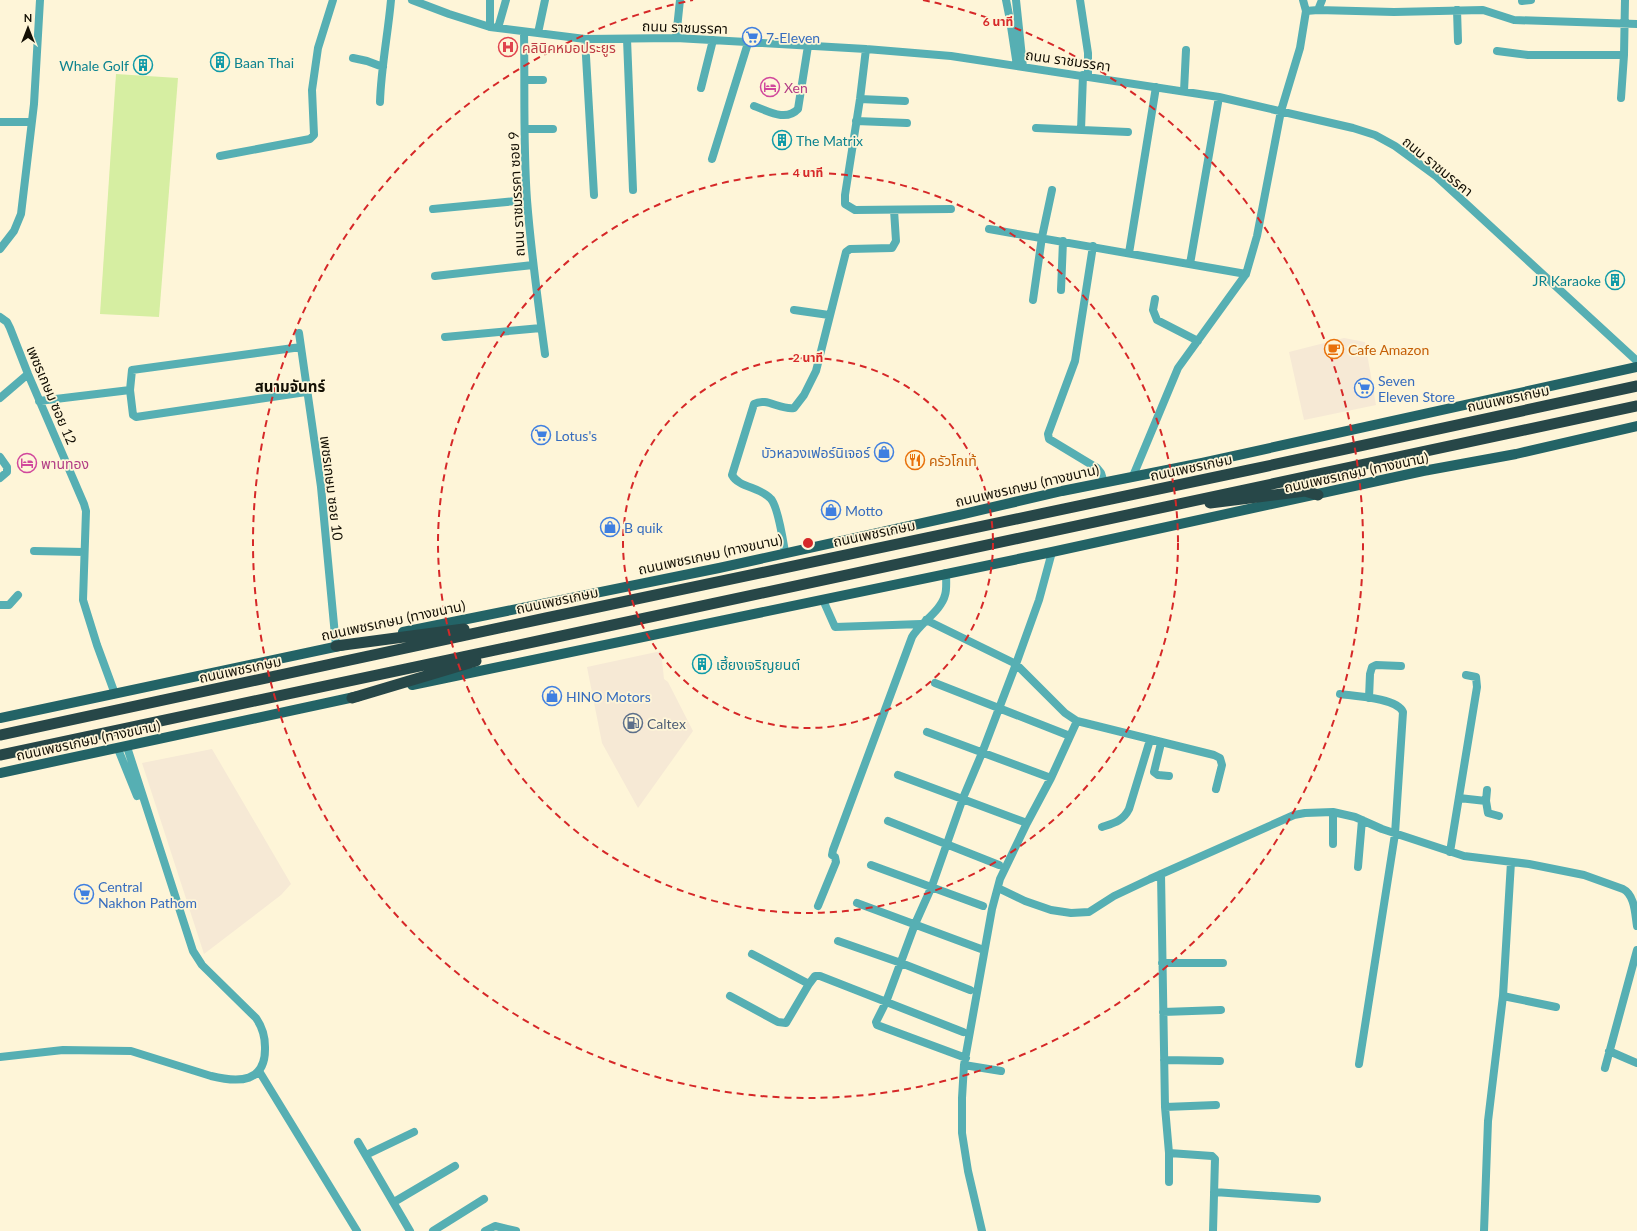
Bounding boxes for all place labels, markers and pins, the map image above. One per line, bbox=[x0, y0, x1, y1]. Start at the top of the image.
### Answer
supermarket icon: 7-Eleven bbox=[741, 26, 763, 48]
place label: 7-Eleven bbox=[766, 29, 820, 46]
hospital icon: คลินิคหมอประยูร bbox=[497, 36, 519, 58]
place label: คลินิคหมอประยูร bbox=[522, 39, 616, 57]
building icon: Baan Thai bbox=[209, 51, 231, 73]
building icon: Whale Golf bbox=[132, 54, 154, 76]
place label: Baan Thai bbox=[234, 54, 294, 71]
place label: Whale Golf bbox=[59, 57, 129, 74]
hotel icon: Xen bbox=[759, 76, 781, 98]
place label: Xen bbox=[784, 79, 808, 96]
building icon: The Matrix bbox=[771, 129, 793, 151]
place label: The Matrix bbox=[796, 132, 863, 149]
building icon: JR Karaoke bbox=[1604, 269, 1626, 291]
place label: JR Karaoke bbox=[1533, 272, 1601, 289]
cafe icon: Cafe Amazon bbox=[1323, 338, 1345, 360]
place label: Cafe Amazon bbox=[1348, 341, 1429, 358]
place label: Seven Eleven Store bbox=[1378, 372, 1455, 405]
supermarket icon: Seven Eleven Store bbox=[1353, 377, 1375, 399]
supermarket icon: Lotus's bbox=[530, 424, 552, 446]
place label: Lotus's bbox=[555, 427, 597, 444]
shop icon: บัวหลวงเฟอร์นิเจอร์ bbox=[873, 441, 895, 463]
place label: บัวหลวงเฟอร์นิเจอร์ bbox=[761, 444, 871, 461]
restaurant icon: ครัวโกเท้ bbox=[904, 449, 926, 471]
hotel icon: พานทอง bbox=[16, 452, 38, 474]
place label: ครัวโกเท้ bbox=[929, 452, 977, 469]
place label: พานทอง bbox=[41, 455, 89, 472]
shop icon: Motto bbox=[820, 499, 842, 521]
place label: Motto bbox=[845, 502, 883, 519]
shop icon: B quik bbox=[599, 516, 621, 538]
place label: B quik bbox=[624, 519, 664, 536]
centre of rings bbox=[801, 536, 815, 550]
building icon: เฮี้ยงเจริญยนต์ bbox=[691, 653, 713, 675]
place label: เฮี้ยงเจริญยนต์ bbox=[716, 655, 800, 673]
shop icon: HINO Motors bbox=[541, 685, 563, 707]
place label: HINO Motors bbox=[566, 688, 651, 705]
fuel station icon: Caltex bbox=[622, 712, 644, 734]
place label: Caltex bbox=[647, 715, 686, 732]
place label: Central Nakhon Pathom bbox=[98, 878, 197, 911]
supermarket icon: Central Nakhon Pathom bbox=[73, 883, 95, 905]

